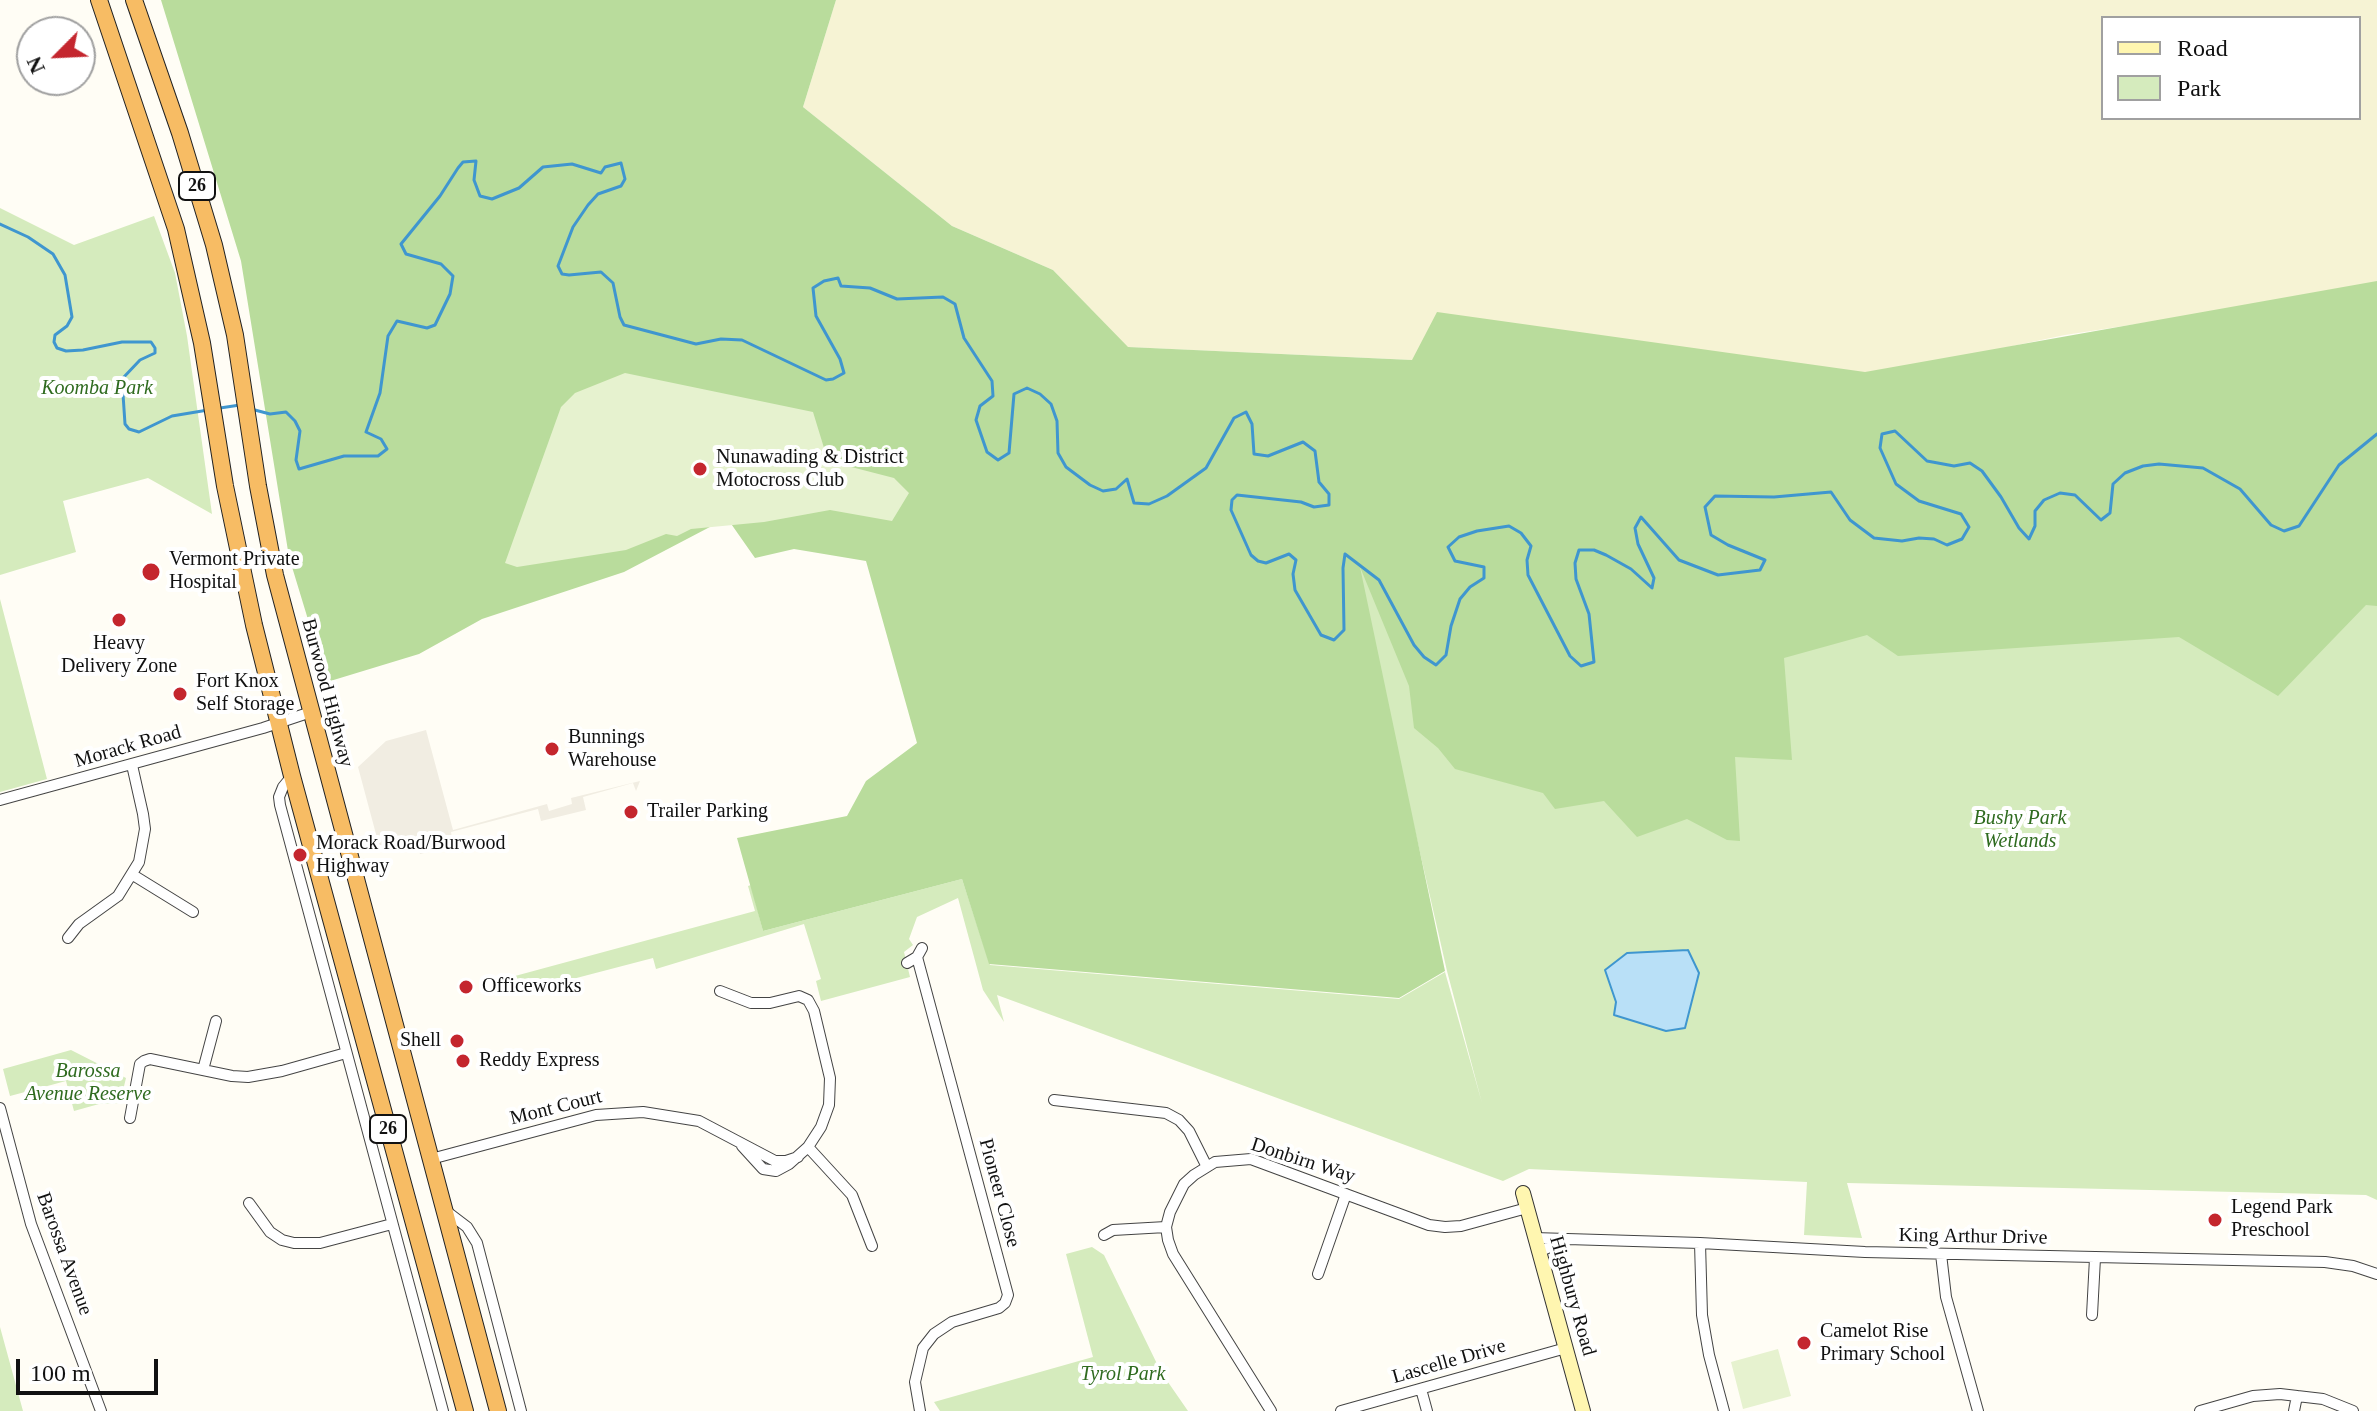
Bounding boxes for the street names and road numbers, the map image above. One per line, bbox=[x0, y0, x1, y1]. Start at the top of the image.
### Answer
road number: 26 bbox=[179, 172, 215, 200]
street label: Burwood Highway bbox=[296, 616, 358, 770]
street label: Morack Road bbox=[72, 720, 184, 774]
street label: Mont Court bbox=[508, 1085, 604, 1131]
road number: 26 bbox=[370, 1115, 406, 1143]
street label: Donbirn Way bbox=[1248, 1133, 1358, 1189]
street label: Pioneer Close bbox=[973, 1136, 1025, 1250]
street label: Barossa Avenue bbox=[31, 1189, 97, 1319]
street label: King Arthur Drive bbox=[1898, 1224, 2048, 1250]
street label: Highbury Road bbox=[1543, 1233, 1601, 1359]
street label: Lascelle Drive bbox=[1389, 1334, 1509, 1390]

